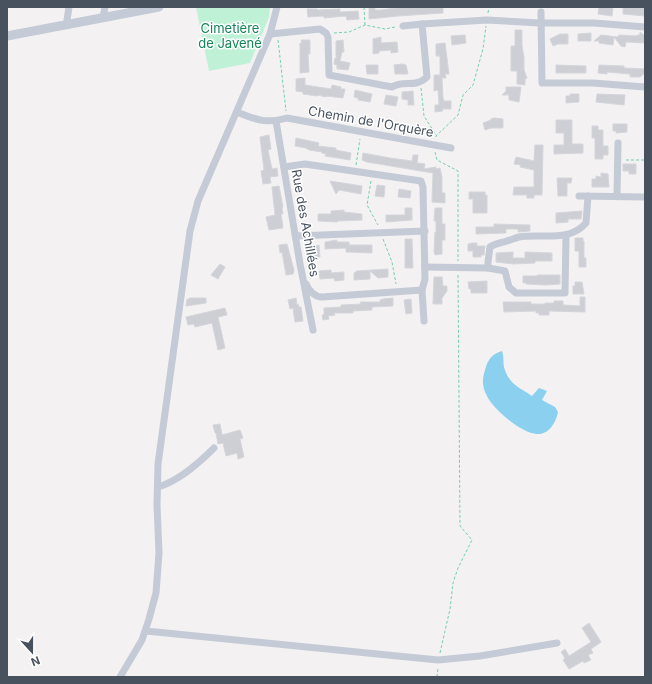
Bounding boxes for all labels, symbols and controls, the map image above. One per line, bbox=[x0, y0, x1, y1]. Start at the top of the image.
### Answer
park label: Cimetière de Javené bbox=[198, 20, 262, 51]
street label: Chemin de l'Orquère bbox=[307, 102, 435, 140]
street label: Rue des Achillées bbox=[289, 168, 323, 278]
north arrow bbox=[12, 632, 52, 672]
text: N bbox=[29, 653, 42, 669]

